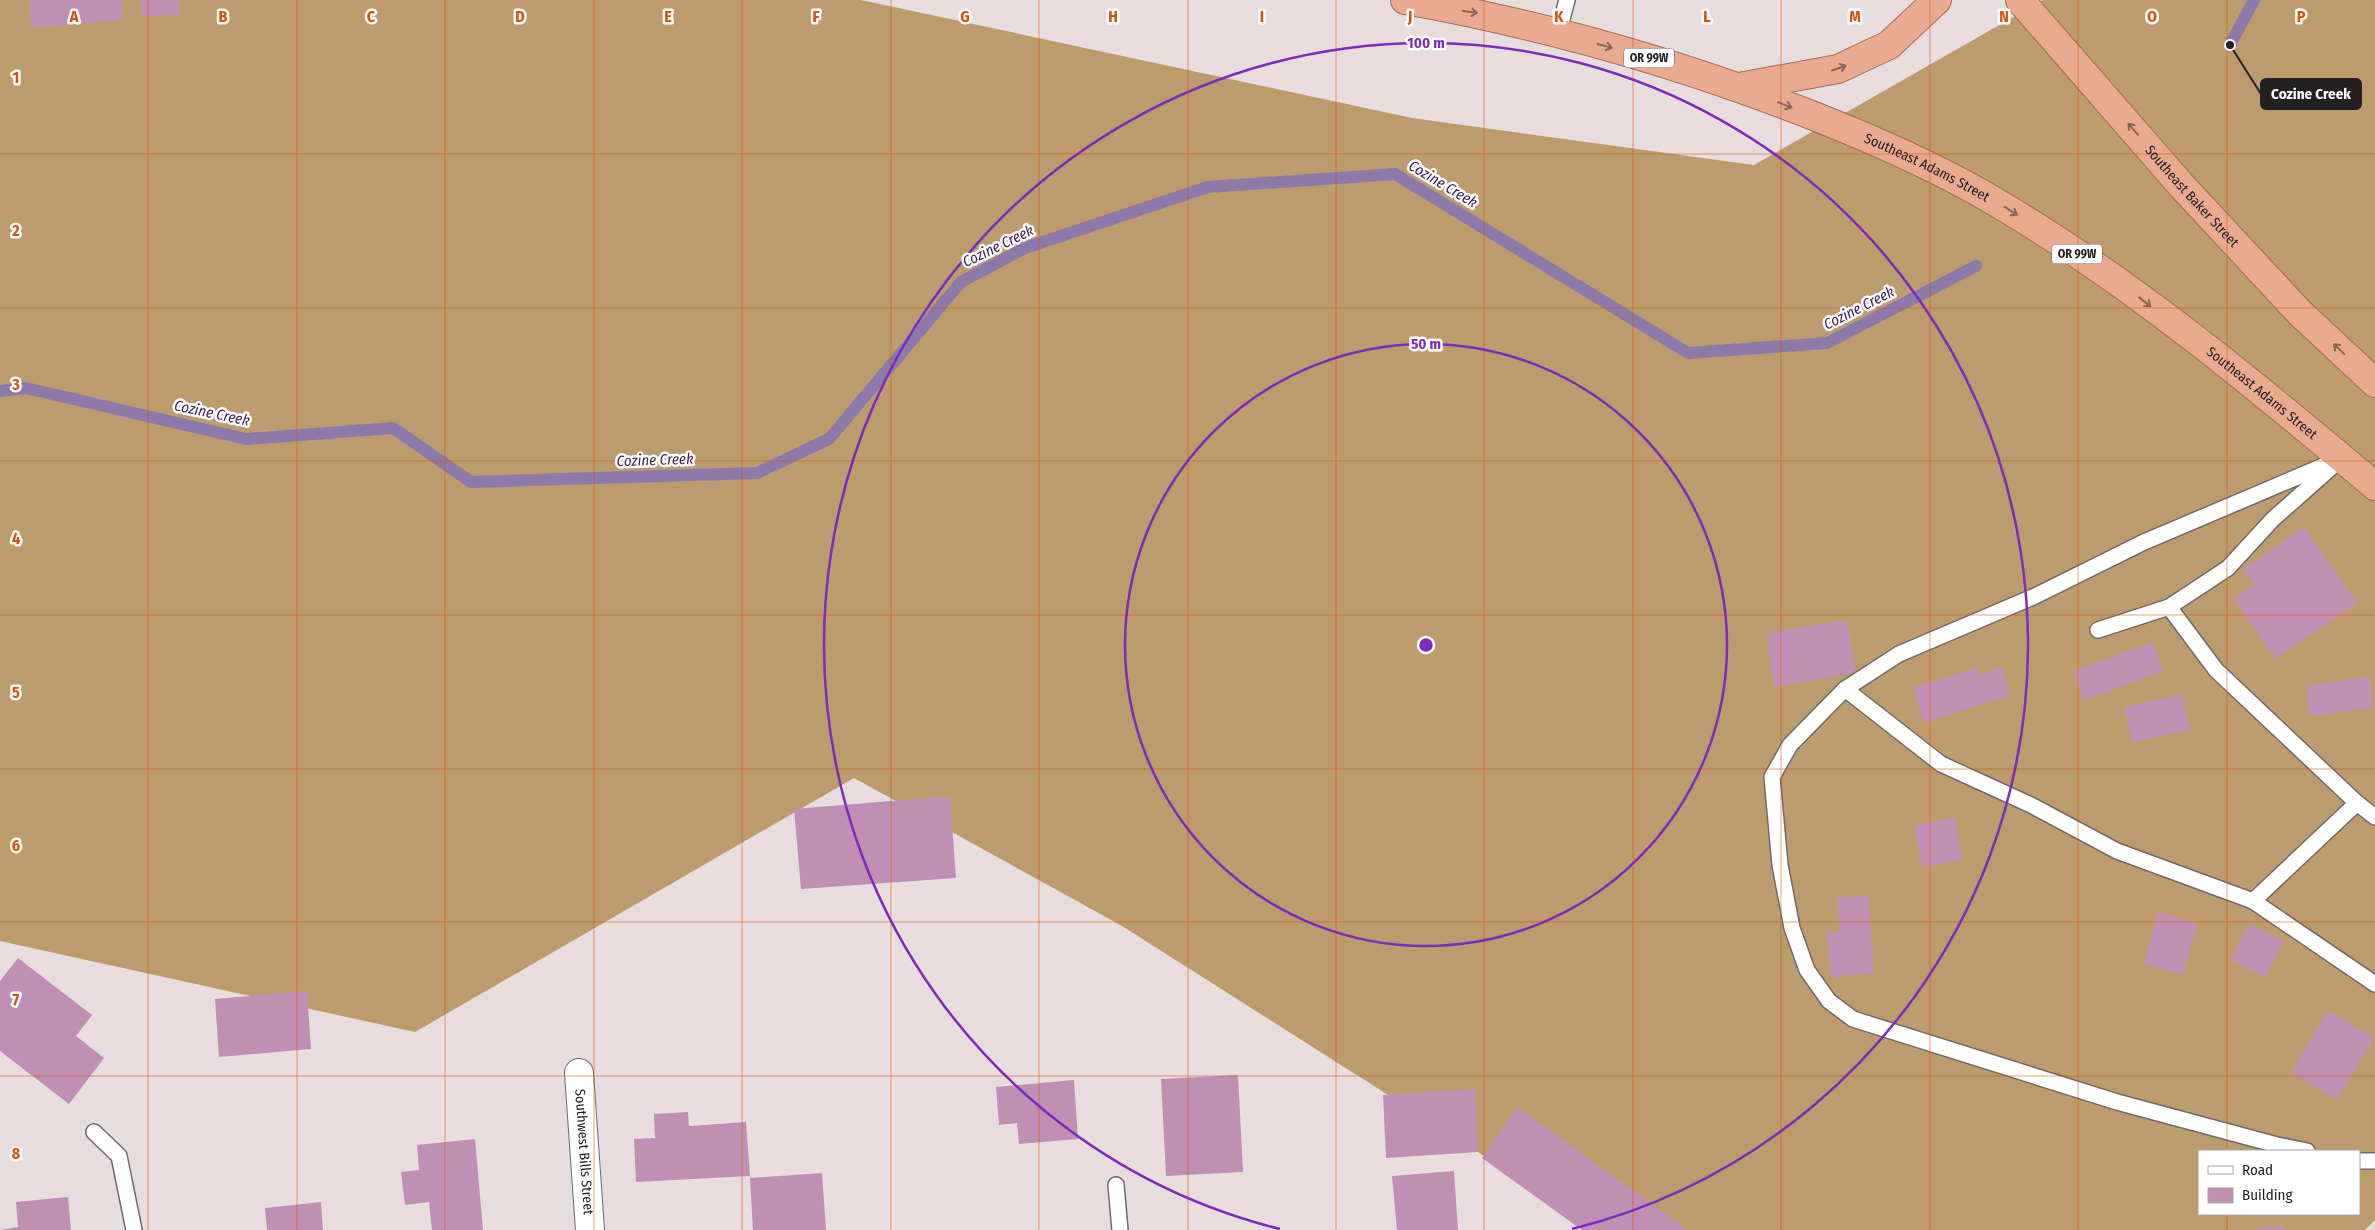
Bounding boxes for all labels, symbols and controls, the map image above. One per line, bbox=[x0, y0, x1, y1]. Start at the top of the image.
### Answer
text: A bbox=[69, 7, 79, 26]
text: B bbox=[219, 7, 228, 26]
text: C bbox=[367, 7, 376, 26]
text: D bbox=[515, 7, 525, 26]
text: E bbox=[664, 7, 672, 26]
text: F bbox=[812, 7, 820, 26]
text: G bbox=[960, 7, 970, 26]
text: H bbox=[1108, 7, 1118, 26]
text: I bbox=[1260, 7, 1264, 26]
text: J bbox=[1407, 7, 1412, 26]
one-way arrow bbox=[1462, 7, 1478, 17]
text: K bbox=[1554, 7, 1564, 26]
text: L bbox=[1703, 7, 1711, 26]
text: M bbox=[1849, 7, 1861, 26]
text: N bbox=[1999, 7, 2009, 26]
text: O bbox=[2147, 7, 2157, 26]
text: P bbox=[2297, 7, 2306, 26]
text: 100 m bbox=[1407, 34, 1445, 52]
one-way arrow bbox=[1597, 42, 1613, 52]
road number: OR 99W bbox=[1624, 48, 1674, 68]
one-way arrow bbox=[1831, 62, 1847, 72]
text: 1 bbox=[13, 68, 19, 87]
callout: Cozine Creek bbox=[2261, 79, 2361, 109]
text: Cozine Creek bbox=[2271, 85, 2351, 103]
one-way arrow bbox=[1777, 101, 1792, 110]
one-way arrow bbox=[2127, 123, 2138, 136]
street label: Southeast Adams Street bbox=[1862, 129, 1993, 205]
street label: Southeast Baker Street bbox=[2142, 142, 2243, 251]
water label: Cozine Creek bbox=[1405, 157, 1481, 212]
one-way arrow bbox=[2003, 206, 2017, 216]
text: 2 bbox=[11, 221, 20, 240]
water label: Cozine Creek bbox=[960, 221, 1037, 271]
road number: OR 99W bbox=[2052, 244, 2102, 264]
water label: Cozine Creek bbox=[1821, 282, 1898, 333]
one-way arrow bbox=[2138, 296, 2151, 307]
text: 50 m bbox=[1411, 335, 1441, 353]
street label: Southeast Adams Street bbox=[2203, 343, 2321, 443]
one-way arrow bbox=[2333, 344, 2346, 355]
text: 3 bbox=[11, 375, 20, 394]
water label: Cozine Creek bbox=[173, 396, 252, 430]
water label: Cozine Creek bbox=[616, 450, 694, 470]
text: 4 bbox=[12, 529, 20, 548]
centre of rings bbox=[1417, 636, 1435, 654]
text: 5 bbox=[12, 683, 20, 702]
text: 6 bbox=[12, 836, 20, 855]
text: 7 bbox=[13, 990, 20, 1009]
street label: Southwest Bills Street bbox=[572, 1088, 597, 1216]
text: 8 bbox=[12, 1144, 21, 1163]
legend bbox=[2198, 1150, 2360, 1215]
text: Road bbox=[2242, 1161, 2273, 1179]
text: Building bbox=[2242, 1186, 2293, 1204]

